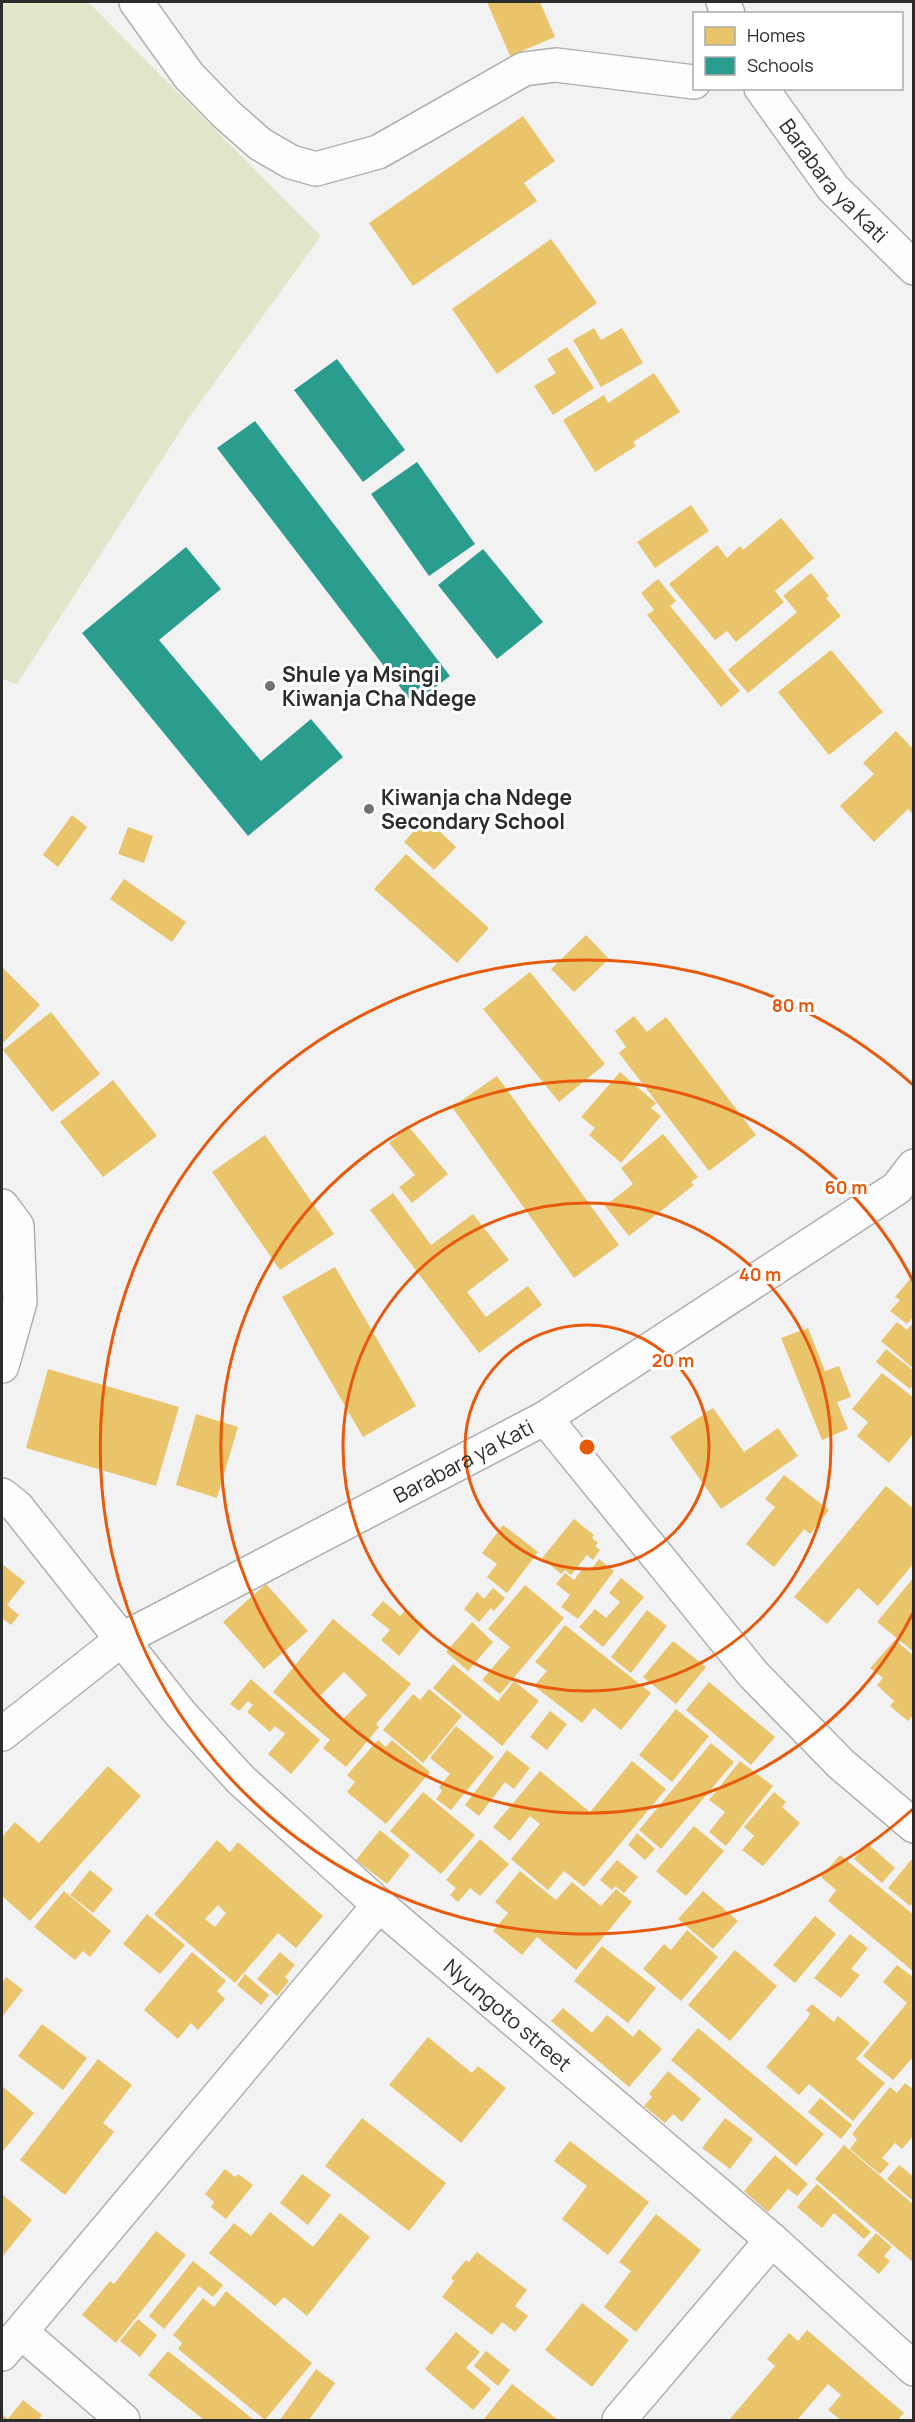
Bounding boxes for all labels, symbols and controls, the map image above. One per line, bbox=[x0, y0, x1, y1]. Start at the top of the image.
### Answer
legend bbox=[693, 12, 903, 90]
text: Homes bbox=[747, 23, 805, 47]
text: Schools bbox=[747, 53, 814, 77]
street label: Barabara ya Kati bbox=[773, 113, 894, 249]
place label: Shule ya Msingi Kiwanja Cha Ndege bbox=[282, 660, 476, 712]
marker: Shule ya Msingi Kiwanja Cha Ndege bbox=[263, 679, 277, 693]
place label: Kiwanja cha Ndege Secondary School bbox=[381, 783, 572, 835]
marker: Kiwanja cha Ndege Secondary School bbox=[362, 802, 376, 816]
text: 80 m bbox=[772, 993, 814, 1017]
text: 60 m bbox=[825, 1175, 867, 1199]
text: 40 m bbox=[739, 1262, 781, 1286]
text: 20 m bbox=[652, 1348, 694, 1372]
street label: Barabara ya Kati bbox=[388, 1413, 538, 1509]
centre of rings bbox=[577, 1437, 597, 1457]
street label: Nyungoto street bbox=[438, 1952, 578, 2077]

